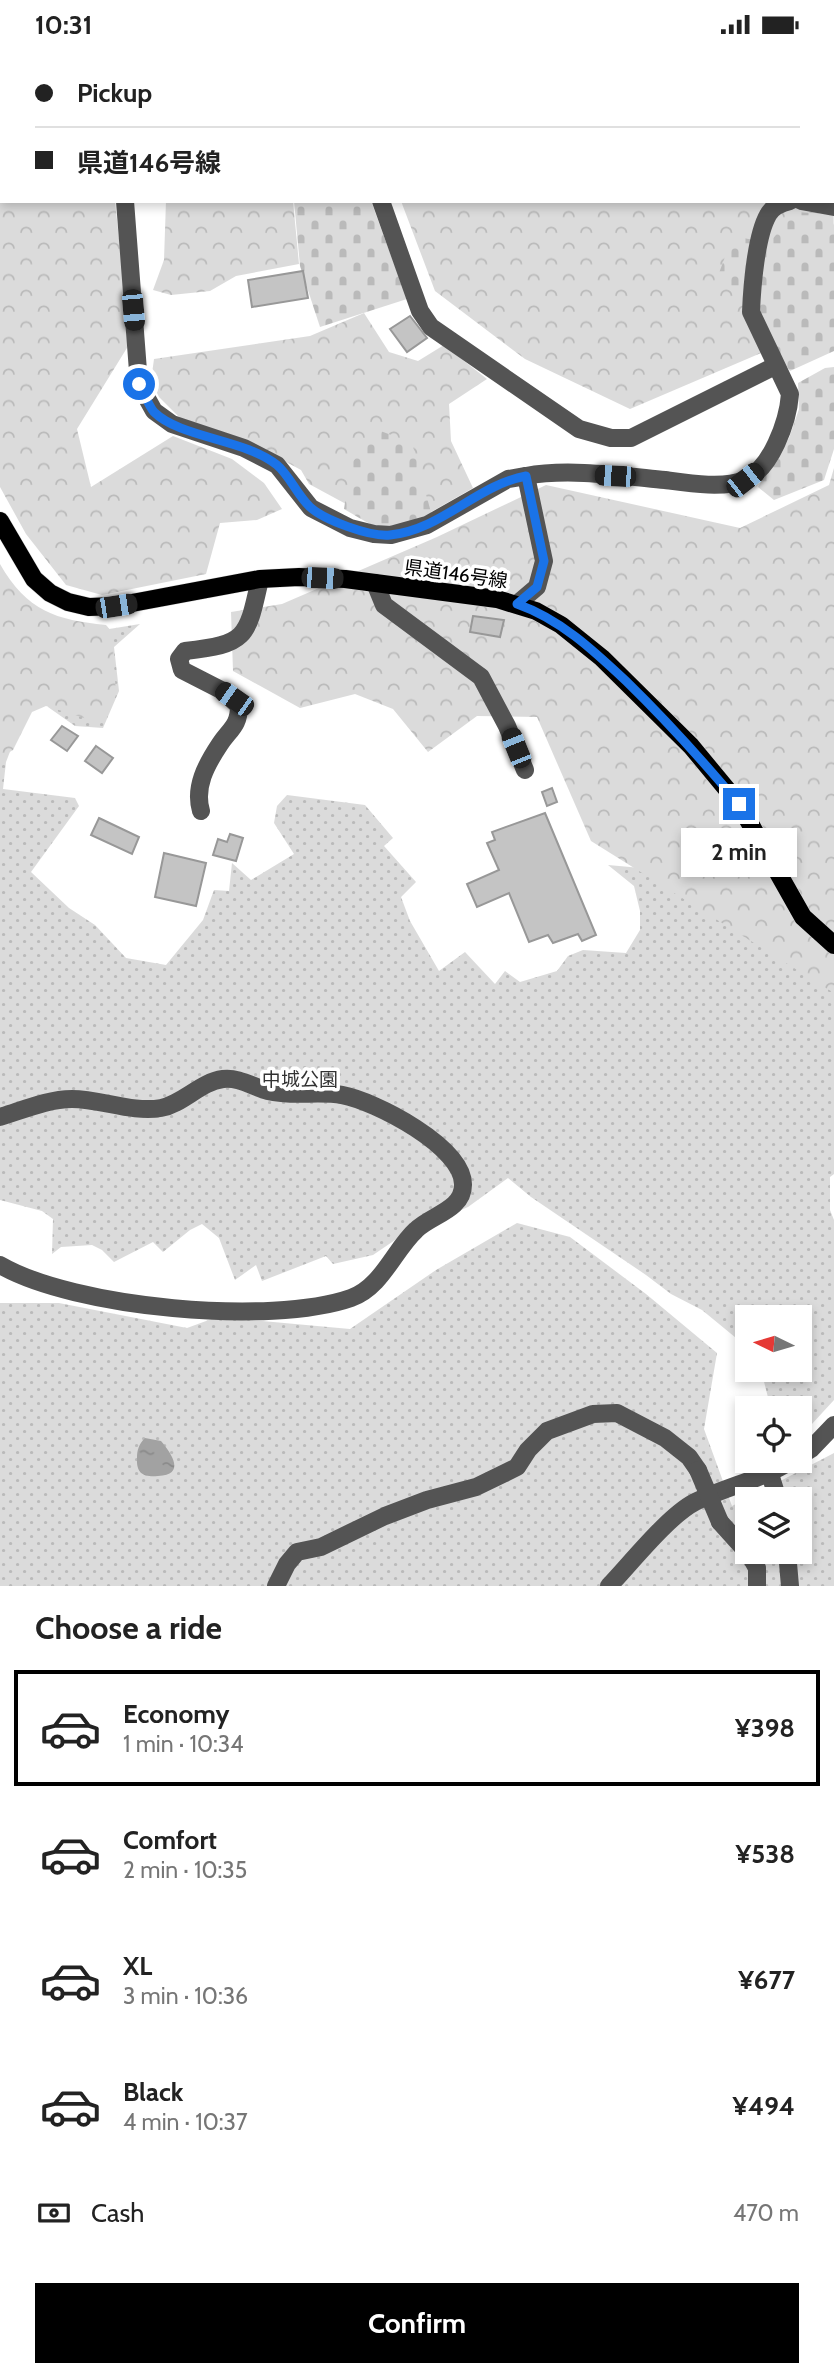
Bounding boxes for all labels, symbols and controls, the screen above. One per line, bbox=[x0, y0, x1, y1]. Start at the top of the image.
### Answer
text: 10:31 bbox=[35, 9, 92, 41]
text: Pickup bbox=[77, 77, 152, 109]
text: 県道146号線 bbox=[77, 147, 221, 179]
car bbox=[121, 288, 146, 332]
route start bbox=[123, 368, 155, 400]
car bbox=[722, 459, 769, 501]
car bbox=[594, 464, 637, 488]
street label: 県道146号線 bbox=[403, 555, 509, 593]
car bbox=[301, 567, 344, 589]
car bbox=[94, 592, 139, 620]
car bbox=[211, 678, 258, 720]
car bbox=[499, 725, 534, 771]
route end bbox=[723, 788, 755, 820]
callout: 2 min bbox=[681, 829, 797, 877]
text: 2 min bbox=[711, 838, 767, 866]
park label: 中城公園 bbox=[262, 1068, 338, 1091]
north arrow bbox=[735, 1305, 812, 1383]
map controls bbox=[735, 1305, 812, 1564]
button: locate bbox=[735, 1396, 812, 1473]
button: layers bbox=[735, 1487, 812, 1564]
text: Choose a ride bbox=[35, 1608, 222, 1647]
icon: car bbox=[39, 1697, 102, 1760]
text: Economy bbox=[123, 1698, 229, 1730]
text: ¥398 bbox=[735, 1712, 795, 1744]
text: 1 min · 10:34 bbox=[123, 1730, 243, 1758]
icon: car bbox=[39, 1823, 102, 1886]
text: Comfort bbox=[123, 1824, 217, 1856]
text: ¥538 bbox=[736, 1838, 795, 1870]
text: 2 min · 10:35 bbox=[123, 1856, 247, 1884]
icon: car bbox=[39, 1949, 102, 2012]
text: XL bbox=[123, 1950, 152, 1982]
text: ¥677 bbox=[738, 1964, 795, 1996]
text: 3 min · 10:36 bbox=[123, 1982, 248, 2010]
icon: car bbox=[39, 2075, 102, 2138]
text: Black bbox=[123, 2076, 183, 2108]
text: ¥494 bbox=[732, 2090, 795, 2122]
text: 4 min · 10:37 bbox=[123, 2108, 248, 2136]
icon: cash bbox=[35, 2194, 73, 2232]
text: Cash bbox=[91, 2197, 144, 2229]
text: 470 m bbox=[733, 2199, 799, 2227]
button: Confirm bbox=[35, 2283, 799, 2363]

